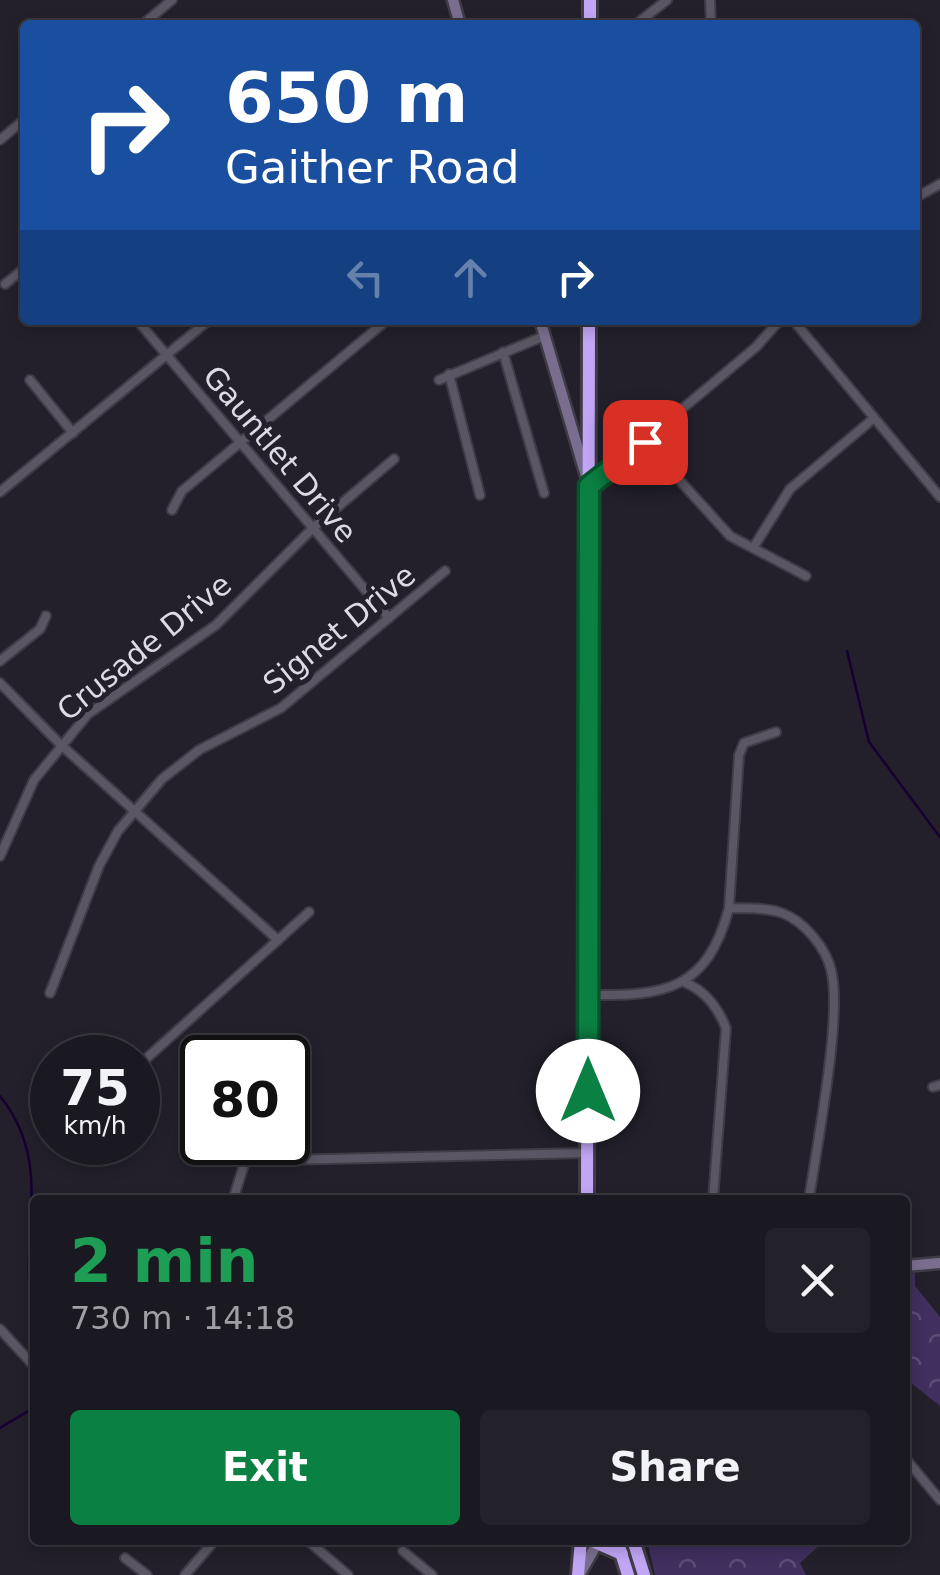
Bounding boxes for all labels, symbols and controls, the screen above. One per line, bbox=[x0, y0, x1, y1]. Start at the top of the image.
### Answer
text: 650 m bbox=[225, 57, 468, 139]
icon: right bbox=[60, 60, 190, 190]
text: Gaither Road bbox=[225, 141, 520, 194]
icon: left bbox=[338, 250, 393, 305]
icon: ahead bbox=[443, 250, 498, 305]
icon: right bbox=[548, 250, 603, 305]
street label: Gauntlet Drive bbox=[196, 359, 364, 549]
pin bbox=[603, 400, 688, 485]
icon: arrive bbox=[618, 415, 673, 470]
street label: Signet Drive bbox=[256, 557, 422, 701]
street label: Crusade Drive bbox=[50, 566, 238, 728]
speed limit sign: 80 bbox=[180, 1035, 310, 1165]
position arrow bbox=[536, 1039, 640, 1143]
text: 75 bbox=[60, 1059, 130, 1117]
text: km/h bbox=[63, 1111, 127, 1140]
text: 2 min bbox=[70, 1226, 258, 1296]
button: close bbox=[765, 1228, 870, 1333]
text: 730 m · 14:18 bbox=[70, 1299, 295, 1337]
button: Exit bbox=[70, 1410, 460, 1525]
button: Share bbox=[480, 1410, 870, 1525]

